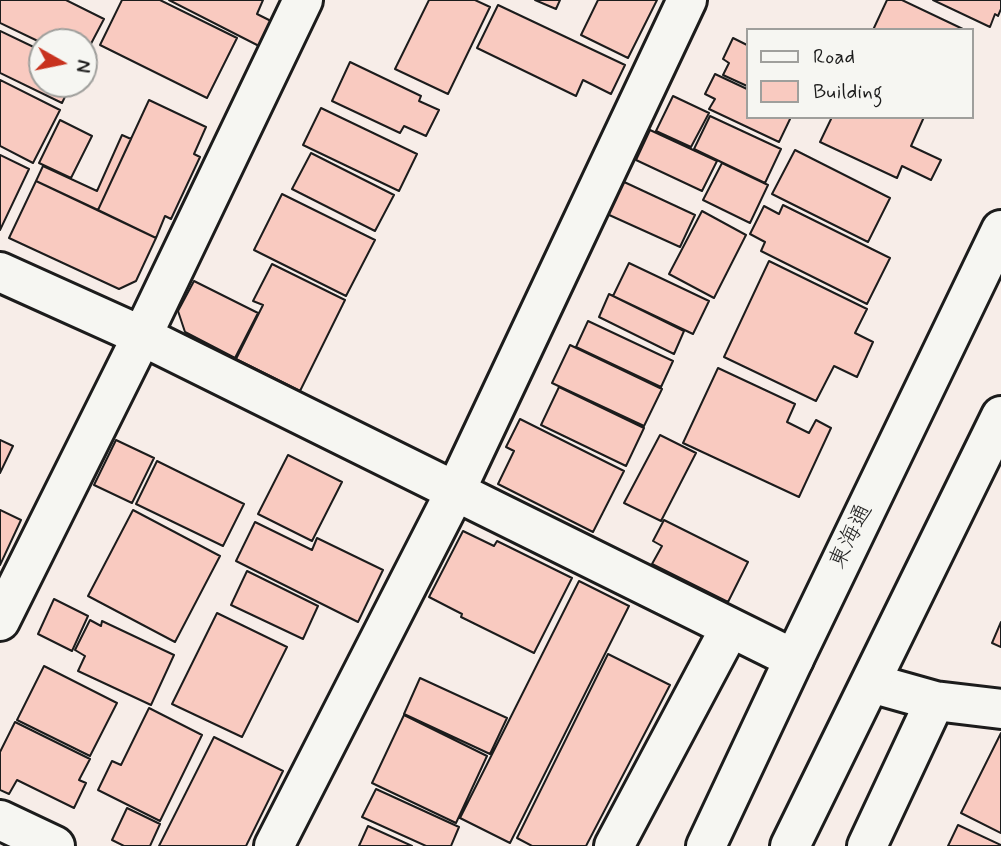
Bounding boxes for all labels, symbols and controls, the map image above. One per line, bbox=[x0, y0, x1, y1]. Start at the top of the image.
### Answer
north arrow bbox=[28, 28, 98, 98]
legend bbox=[746, 28, 973, 119]
text: Road bbox=[813, 43, 855, 71]
text: N bbox=[69, 58, 96, 74]
text: Building bbox=[813, 78, 883, 106]
street label: 東海通 bbox=[824, 500, 880, 574]

